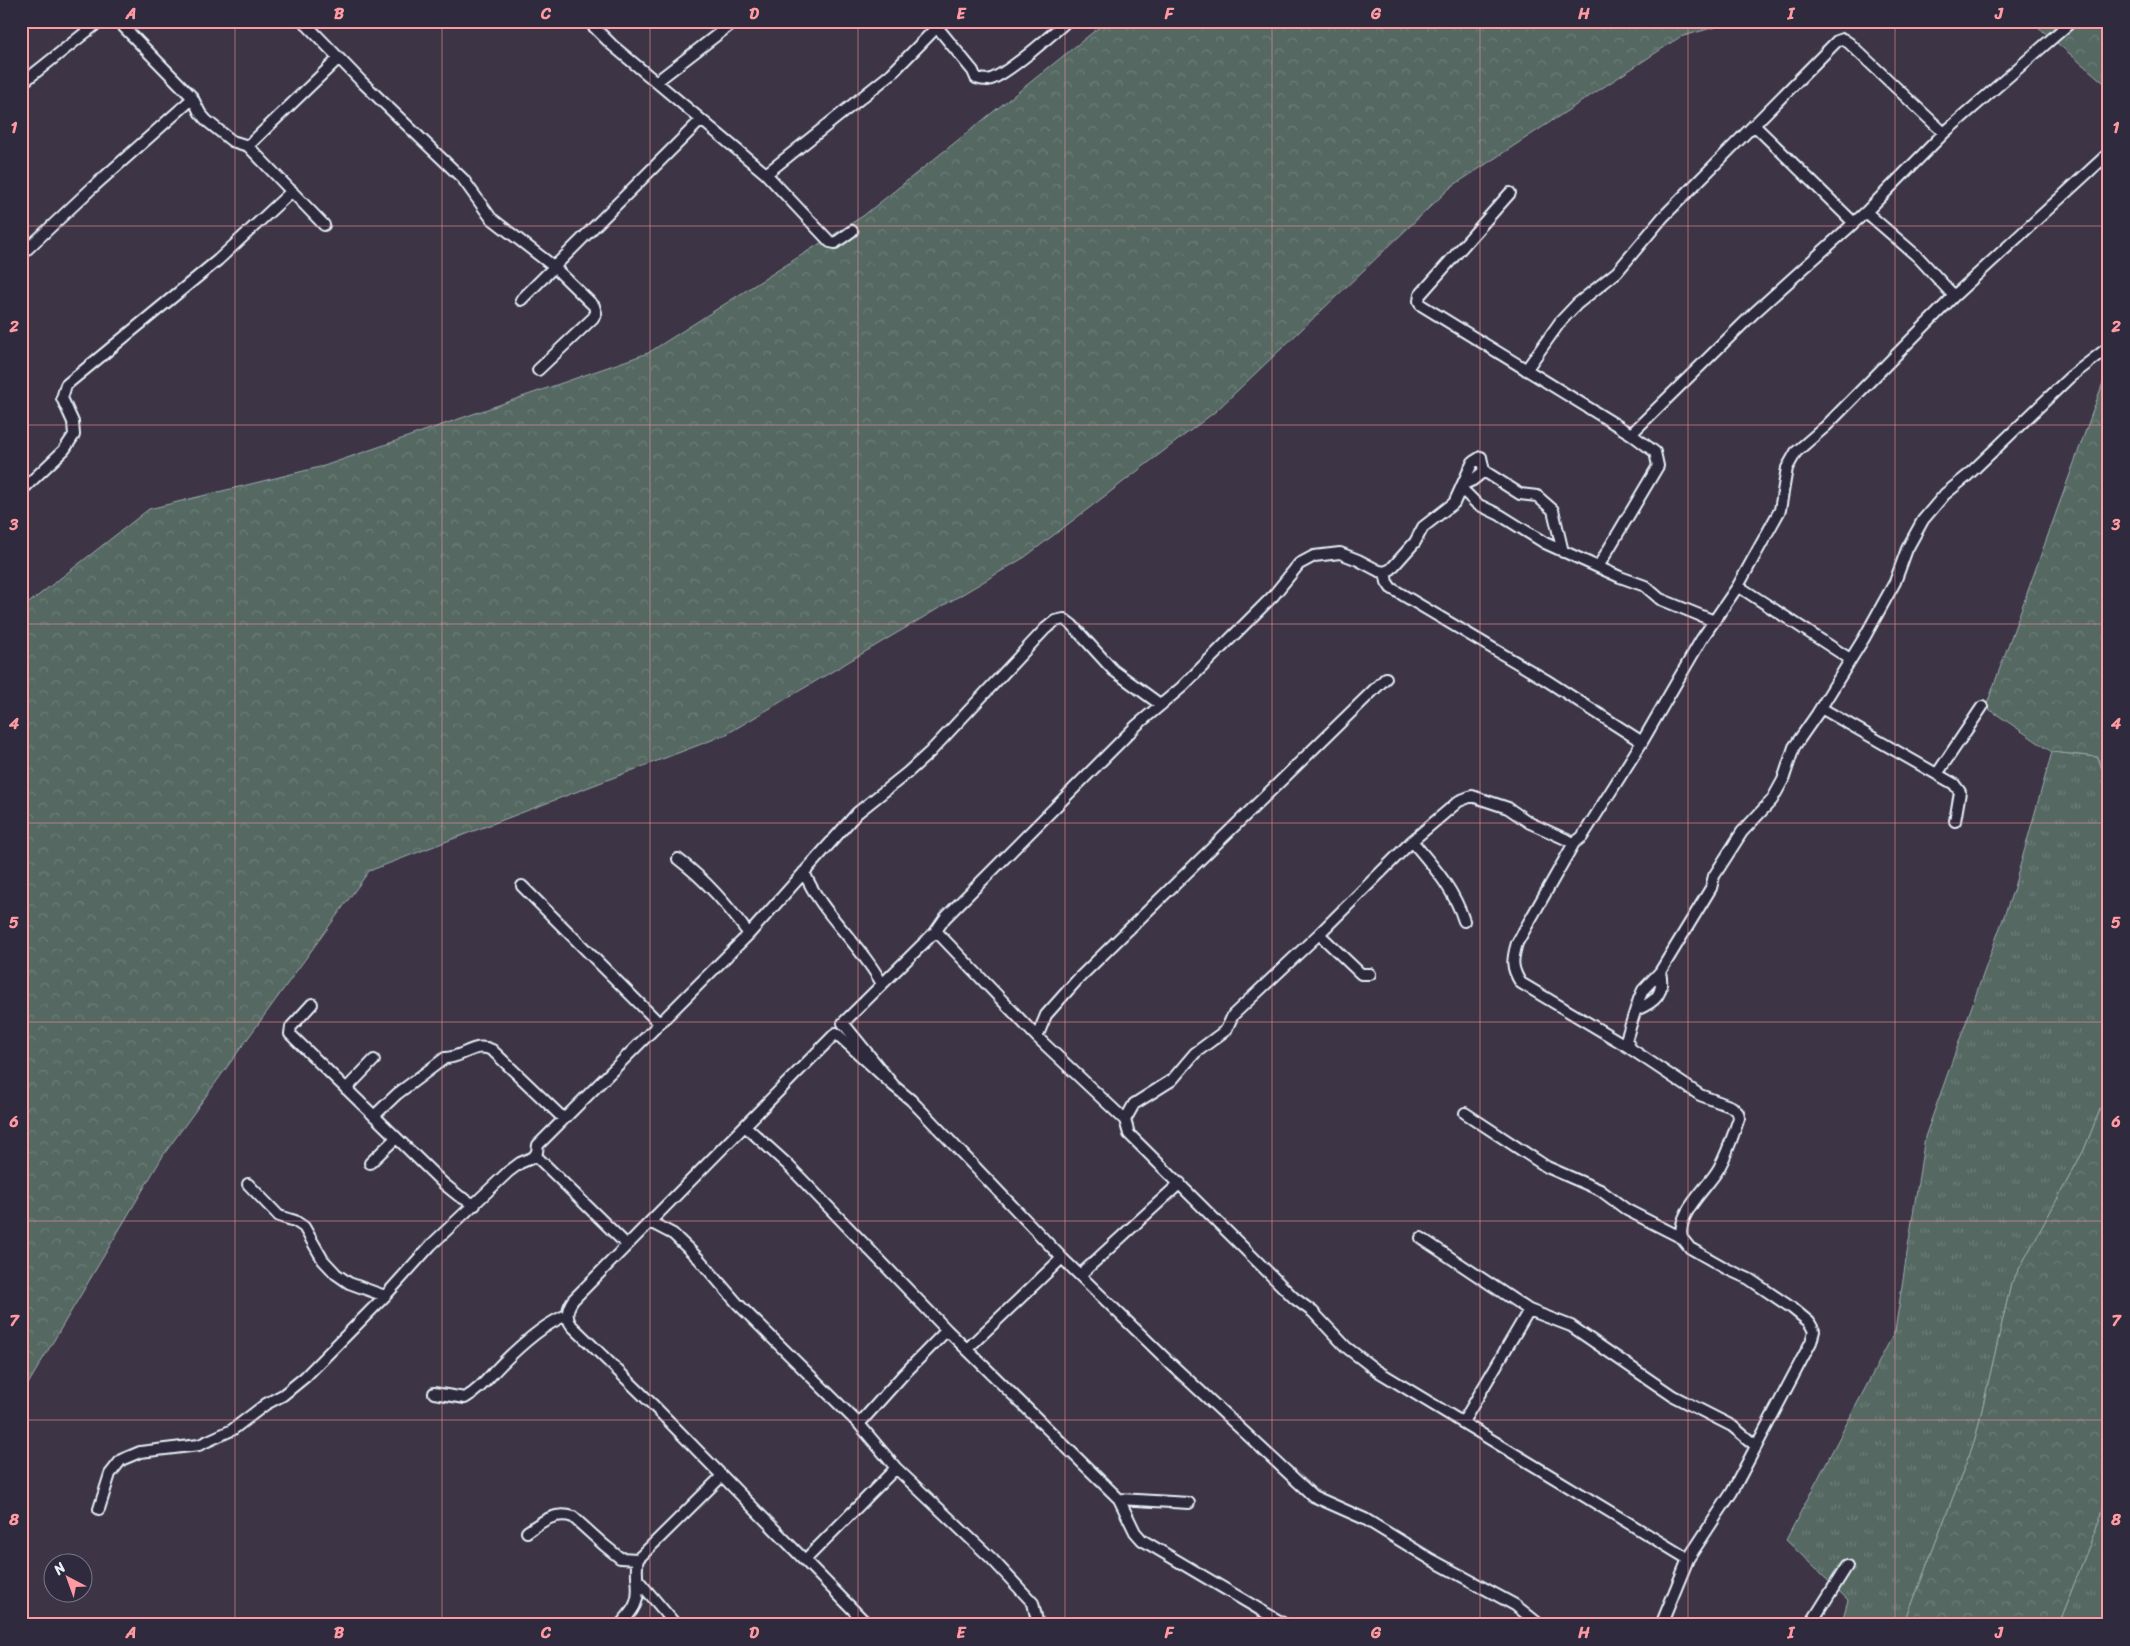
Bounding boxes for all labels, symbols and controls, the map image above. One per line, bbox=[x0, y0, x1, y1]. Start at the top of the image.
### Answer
text: A bbox=[125, 0, 136, 28]
text: B bbox=[334, 0, 345, 28]
text: C bbox=[540, 0, 552, 28]
text: D bbox=[749, 0, 759, 28]
text: E bbox=[957, 0, 967, 28]
text: F bbox=[1164, 0, 1175, 28]
text: G bbox=[1370, 0, 1382, 28]
text: H bbox=[1577, 0, 1590, 28]
text: I bbox=[1787, 0, 1796, 28]
text: J bbox=[1994, 0, 2004, 28]
text: 1 bbox=[11, 113, 18, 142]
text: 1 bbox=[2113, 113, 2120, 142]
text: 2 bbox=[8, 312, 19, 341]
text: 2 bbox=[2110, 312, 2121, 341]
text: 3 bbox=[9, 510, 19, 539]
text: 3 bbox=[2111, 510, 2121, 539]
text: 4 bbox=[8, 709, 19, 738]
text: 4 bbox=[2110, 709, 2121, 738]
text: 5 bbox=[9, 908, 19, 937]
text: 5 bbox=[2111, 908, 2121, 937]
text: 6 bbox=[8, 1107, 19, 1136]
text: 6 bbox=[2110, 1107, 2121, 1136]
text: 7 bbox=[9, 1306, 20, 1335]
text: 7 bbox=[2111, 1306, 2122, 1335]
text: 8 bbox=[8, 1505, 19, 1534]
text: 8 bbox=[2110, 1505, 2121, 1534]
north arrow bbox=[42, 1554, 92, 1604]
text: N bbox=[47, 1556, 72, 1582]
text: A bbox=[125, 1618, 136, 1646]
text: B bbox=[334, 1618, 345, 1646]
text: C bbox=[540, 1618, 552, 1646]
text: D bbox=[749, 1618, 759, 1646]
text: E bbox=[957, 1618, 967, 1646]
text: F bbox=[1164, 1618, 1175, 1646]
text: G bbox=[1370, 1618, 1382, 1646]
text: H bbox=[1577, 1618, 1590, 1646]
text: I bbox=[1787, 1618, 1796, 1646]
text: J bbox=[1994, 1618, 2004, 1646]

